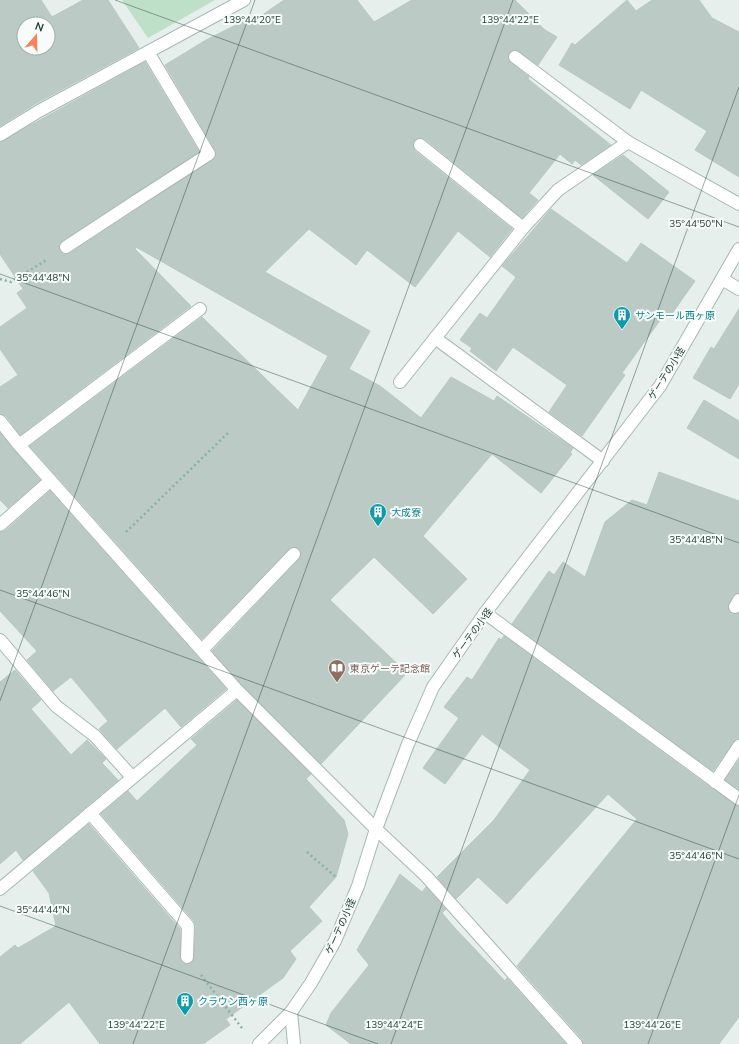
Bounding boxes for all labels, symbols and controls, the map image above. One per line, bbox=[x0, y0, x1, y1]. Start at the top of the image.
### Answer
text: 139°44'20"E bbox=[223, 13, 281, 26]
text: 139°44'22"E bbox=[481, 13, 539, 26]
north arrow bbox=[16, 16, 56, 56]
text: N bbox=[33, 19, 46, 35]
text: 35°44'50"N bbox=[669, 217, 723, 230]
text: 35°44'48"N bbox=[16, 271, 70, 284]
building icon: サンモール西ヶ原 bbox=[612, 305, 632, 330]
place label: サンモール西ヶ原 bbox=[635, 309, 715, 322]
street label: ゲーテの小径 bbox=[645, 344, 688, 402]
building icon: 大成寮 bbox=[368, 502, 388, 527]
place label: 大成寮 bbox=[391, 506, 421, 519]
text: 35°44'48"N bbox=[669, 533, 723, 546]
text: 35°44'46"N bbox=[16, 587, 70, 600]
street label: ゲーテの小径 bbox=[450, 605, 495, 661]
library icon: 東京ゲーテ記念館 bbox=[327, 658, 347, 683]
place label: 東京ゲーテ記念館 bbox=[350, 662, 430, 675]
text: 35°44'46"N bbox=[669, 849, 723, 862]
street label: ゲーテの小径 bbox=[322, 896, 359, 956]
text: 35°44'44"N bbox=[16, 903, 70, 916]
building icon: クラウン西ヶ原 bbox=[175, 991, 195, 1016]
place label: クラウン西ヶ原 bbox=[198, 995, 268, 1008]
text: 139°44'22"E bbox=[107, 1018, 165, 1031]
text: 139°44'24"E bbox=[365, 1018, 423, 1031]
text: 139°44'26"E bbox=[623, 1018, 681, 1031]

